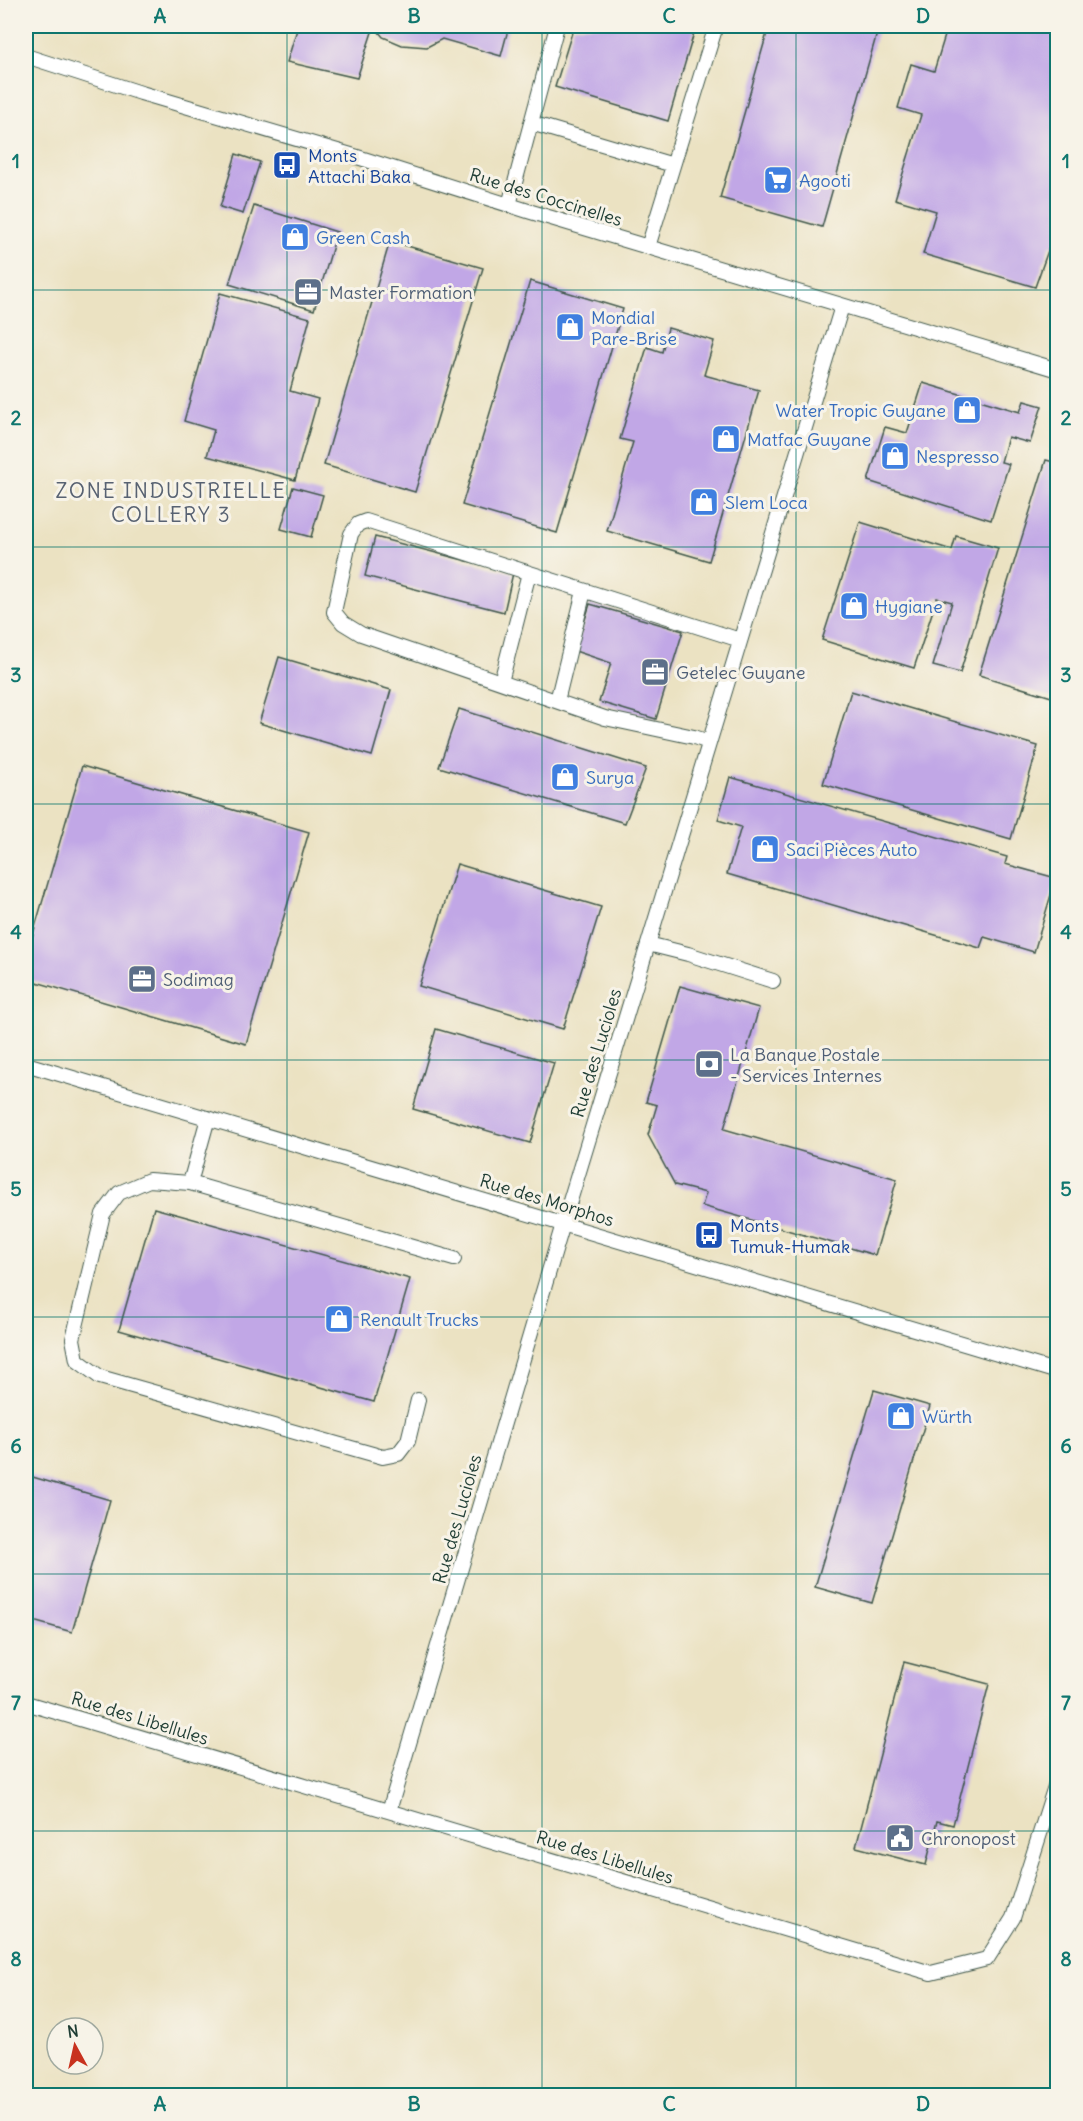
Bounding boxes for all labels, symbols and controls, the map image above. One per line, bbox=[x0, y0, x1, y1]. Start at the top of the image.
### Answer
text: A bbox=[154, 3, 167, 28]
text: B bbox=[407, 3, 421, 28]
text: C bbox=[662, 3, 676, 28]
text: D bbox=[916, 3, 930, 28]
place label: Monts Attachi Baka bbox=[308, 144, 411, 188]
text: 1 bbox=[12, 148, 20, 173]
text: 1 bbox=[1062, 148, 1070, 173]
bus stop icon: Monts Attachi Baka bbox=[271, 149, 303, 181]
street label: Rue des Coccinelles bbox=[467, 163, 625, 231]
supermarket icon: Agooti bbox=[762, 164, 794, 196]
place label: Agooti bbox=[799, 169, 851, 192]
shop icon: Green Cash bbox=[279, 221, 311, 253]
place label: Green Cash bbox=[316, 226, 410, 249]
office icon: Master Formation bbox=[292, 276, 324, 308]
place label: Master Formation bbox=[329, 281, 473, 304]
place label: Mondial Pare-Brise bbox=[591, 306, 677, 350]
shop icon: Mondial Pare-Brise bbox=[554, 311, 586, 343]
shop icon: Water Tropic Guyane bbox=[951, 394, 983, 426]
place label: Water Tropic Guyane bbox=[775, 399, 946, 422]
text: 2 bbox=[11, 405, 22, 430]
text: 2 bbox=[1061, 405, 1072, 430]
shop icon: Matfac Guyane bbox=[710, 423, 742, 455]
place label: Matfac Guyane bbox=[747, 428, 871, 451]
shop icon: Nespresso bbox=[879, 440, 911, 472]
place label: Nespresso bbox=[916, 445, 999, 468]
district label: ZONE INDUSTRIELLE COLLERY 3 bbox=[56, 477, 286, 528]
shop icon: Slem Loca bbox=[688, 486, 720, 518]
place label: Slem Loca bbox=[725, 491, 808, 514]
shop icon: Hygiane bbox=[838, 590, 870, 622]
place label: Hygiane bbox=[875, 595, 943, 618]
office icon: Getelec Guyane bbox=[639, 656, 671, 688]
place label: Getelec Guyane bbox=[676, 661, 806, 684]
text: 3 bbox=[10, 662, 22, 687]
text: 3 bbox=[1060, 662, 1072, 687]
shop icon: Surya bbox=[549, 761, 581, 793]
place label: Surya bbox=[586, 766, 634, 789]
shop icon: Saci Pièces Auto bbox=[749, 833, 781, 865]
place label: Saci Pièces Auto bbox=[786, 838, 918, 861]
text: 4 bbox=[10, 919, 22, 944]
text: 4 bbox=[1060, 919, 1072, 944]
office icon: Sodimag bbox=[126, 963, 158, 995]
place label: Sodimag bbox=[163, 968, 234, 991]
street label: Rue des Lucioles bbox=[565, 986, 627, 1120]
place label: La Banque Postale - Services Internes bbox=[730, 1043, 882, 1087]
bank icon: La Banque Postale - Services Internes bbox=[693, 1048, 725, 1080]
street label: Rue des Morphos bbox=[477, 1169, 617, 1231]
text: 5 bbox=[10, 1176, 22, 1201]
text: 5 bbox=[1060, 1176, 1072, 1201]
place label: Monts Tumuk-Humak bbox=[730, 1214, 850, 1258]
bus stop icon: Monts Tumuk-Humak bbox=[693, 1219, 725, 1251]
shop icon: Renault Trucks bbox=[323, 1303, 355, 1335]
place label: Renault Trucks bbox=[360, 1308, 479, 1331]
shop icon: Würth bbox=[885, 1400, 917, 1432]
place label: Würth bbox=[922, 1405, 972, 1428]
text: 6 bbox=[10, 1433, 22, 1458]
text: 6 bbox=[1060, 1433, 1072, 1458]
street label: Rue des Lucioles bbox=[428, 1452, 486, 1586]
street label: Rue des Libellules bbox=[69, 1686, 211, 1750]
text: 7 bbox=[11, 1690, 21, 1715]
text: 7 bbox=[1061, 1690, 1071, 1715]
public building icon: Chronopost bbox=[884, 1822, 916, 1854]
street label: Rue des Libellules bbox=[534, 1825, 676, 1889]
place label: Chronopost bbox=[921, 1827, 1016, 1850]
text: 8 bbox=[10, 1946, 22, 1971]
text: 8 bbox=[1060, 1946, 1072, 1971]
north arrow bbox=[45, 2016, 105, 2076]
text: N bbox=[66, 2020, 80, 2042]
text: A bbox=[154, 2091, 167, 2116]
text: B bbox=[407, 2091, 421, 2116]
text: C bbox=[662, 2091, 676, 2116]
text: D bbox=[916, 2091, 930, 2116]

